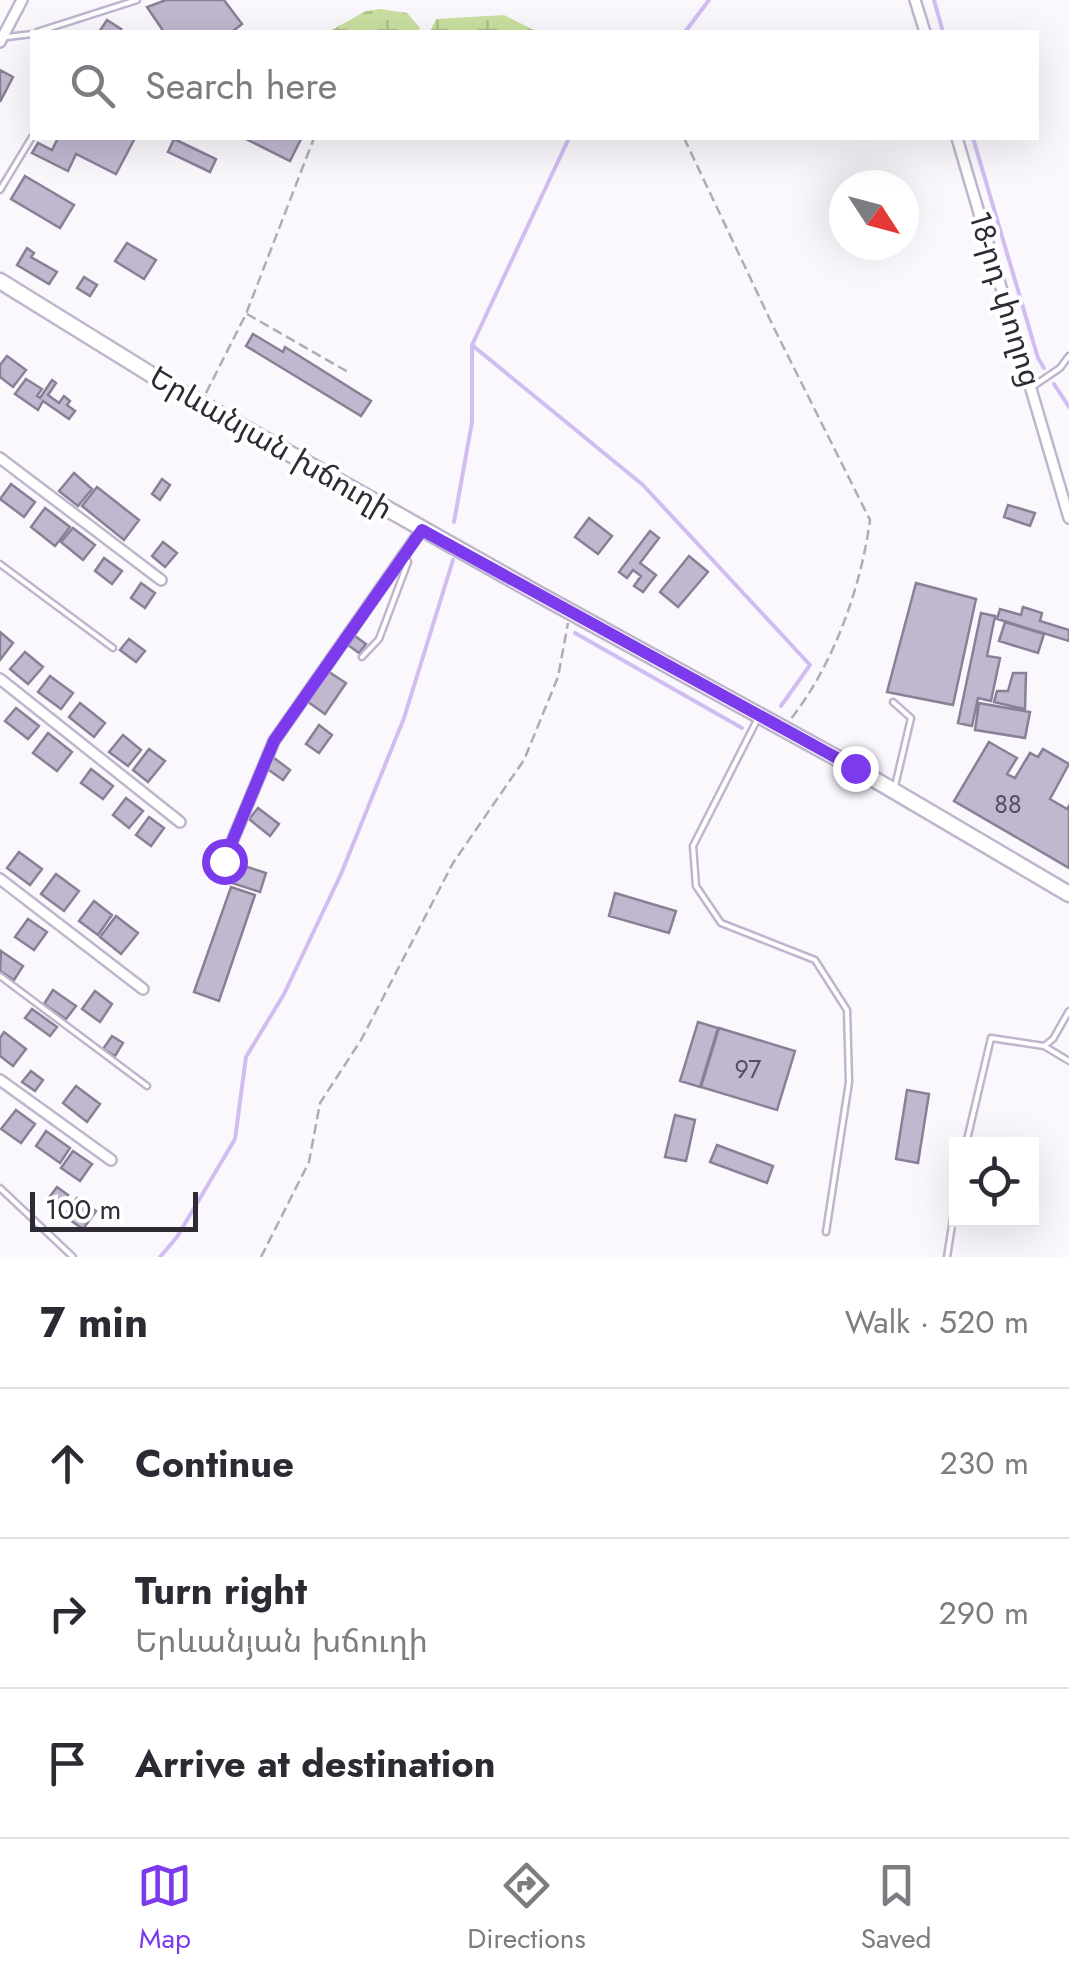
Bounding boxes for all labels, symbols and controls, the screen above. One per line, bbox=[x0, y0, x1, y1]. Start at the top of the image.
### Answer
search box bbox=[30, 30, 1039, 140]
icon: search bbox=[65, 58, 120, 113]
text: Search here bbox=[145, 58, 337, 113]
north arrow bbox=[829, 170, 919, 260]
street label: 18-րդ փողոց bbox=[958, 206, 1053, 392]
street label: Երևանյան խճուղի bbox=[142, 355, 401, 530]
route end bbox=[833, 746, 879, 792]
house number: 88 bbox=[994, 786, 1022, 822]
route start bbox=[202, 839, 248, 885]
house number: 97 bbox=[735, 1051, 761, 1087]
map controls bbox=[949, 1137, 1039, 1227]
button: locate bbox=[949, 1137, 1039, 1227]
scale bar bbox=[30, 1187, 198, 1232]
text: 100 m bbox=[45, 1189, 121, 1230]
text: 7 min bbox=[40, 1292, 148, 1353]
text: Walk · 520 m bbox=[845, 1299, 1029, 1345]
icon: ahead bbox=[40, 1436, 95, 1491]
text: Continue bbox=[135, 1436, 294, 1491]
text: 230 m bbox=[940, 1440, 1029, 1486]
text: Turn right bbox=[135, 1563, 307, 1618]
icon: right bbox=[40, 1586, 95, 1641]
text: 290 m bbox=[939, 1590, 1029, 1636]
text: Երևանյան խճուղի bbox=[135, 1618, 428, 1664]
icon: arrive bbox=[40, 1736, 95, 1791]
text: Arrive at destination bbox=[135, 1736, 496, 1791]
tab: Map bbox=[137, 1858, 192, 1959]
tab: Directions bbox=[467, 1858, 586, 1959]
tab: Saved bbox=[861, 1858, 932, 1959]

